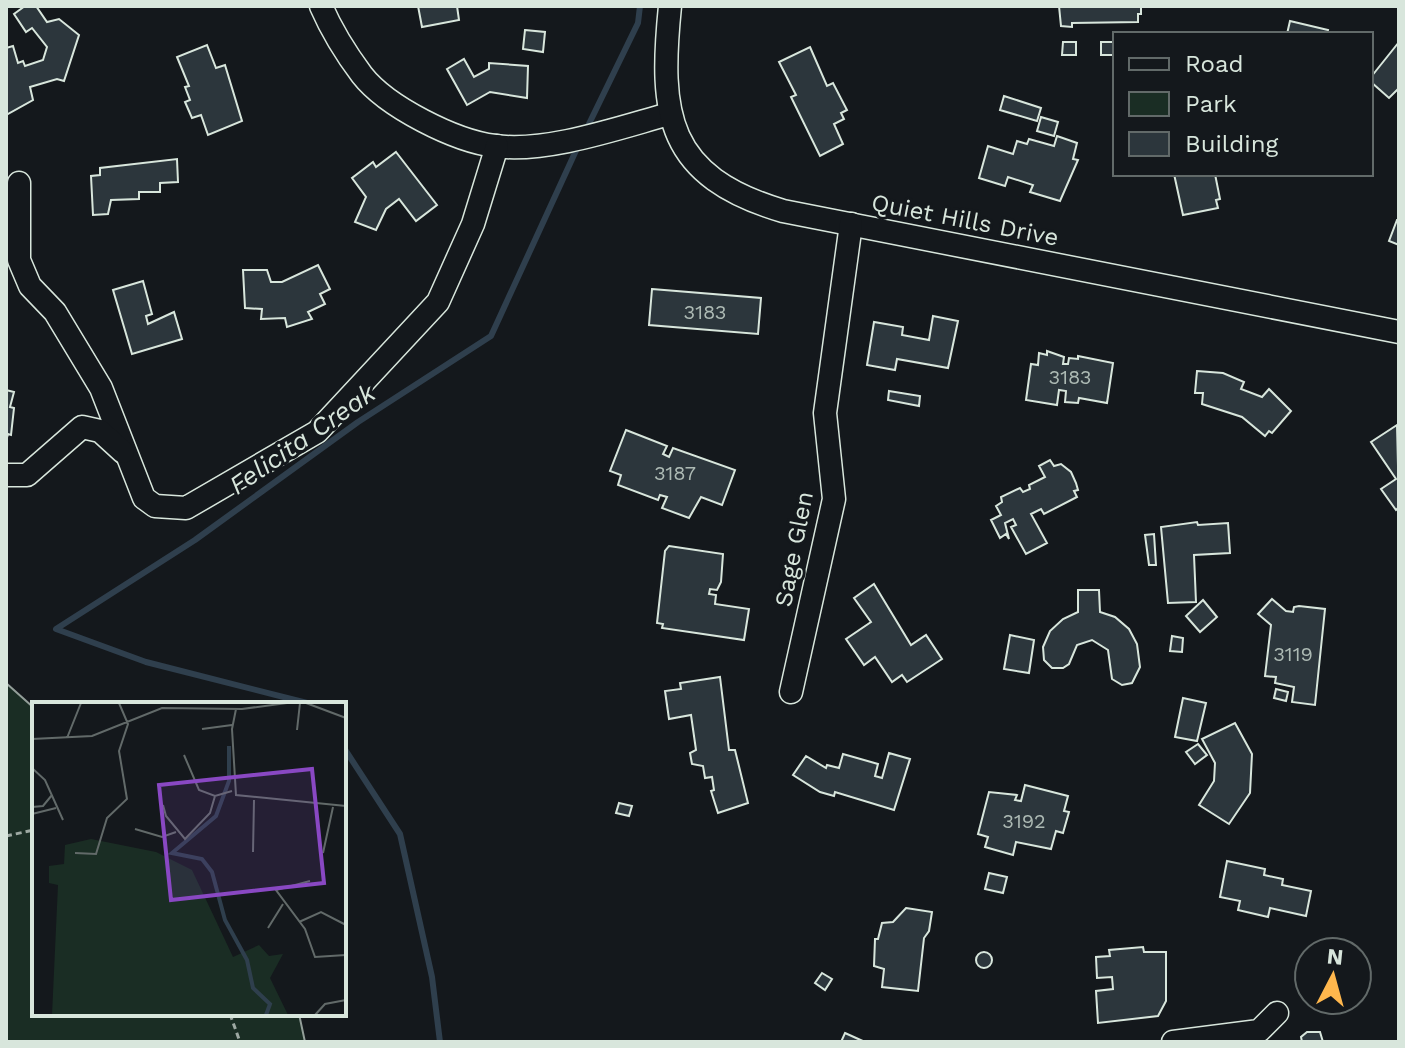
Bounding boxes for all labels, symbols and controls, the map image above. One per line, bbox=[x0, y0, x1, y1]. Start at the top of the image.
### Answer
legend bbox=[1113, 32, 1373, 176]
text: Road bbox=[1185, 50, 1244, 78]
text: Park bbox=[1185, 90, 1237, 118]
text: Building bbox=[1185, 130, 1278, 158]
street label: Quiet Hills Drive bbox=[869, 188, 1061, 252]
house number: 3183 bbox=[683, 300, 727, 324]
house number: 3183 bbox=[1048, 365, 1092, 389]
water label: Felicita Creak bbox=[223, 377, 381, 500]
house number: 3187 bbox=[654, 461, 696, 485]
street label: Sage Glen bbox=[769, 489, 819, 609]
house number: 3119 bbox=[1273, 642, 1313, 666]
inset map bbox=[32, 702, 346, 1016]
house number: 3192 bbox=[1002, 809, 1046, 833]
north arrow bbox=[1293, 936, 1373, 1016]
text: N bbox=[1326, 943, 1344, 970]

